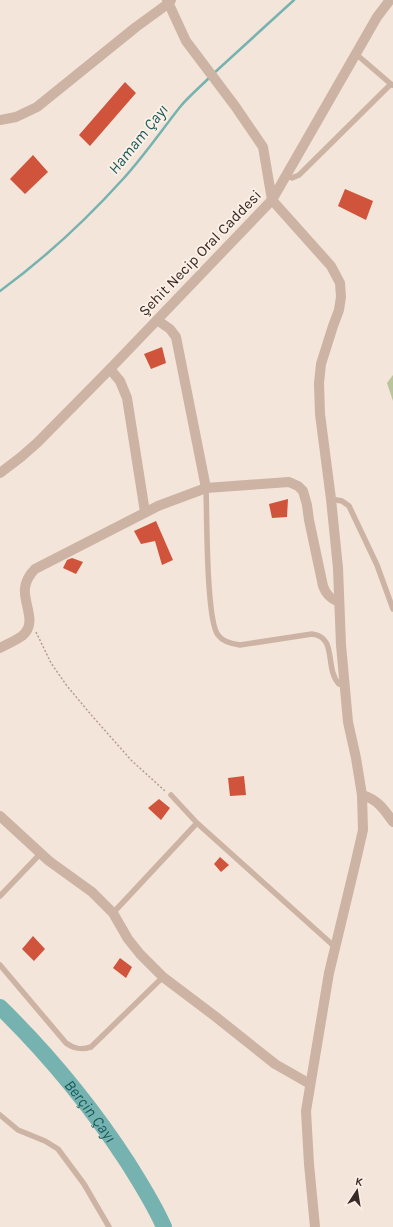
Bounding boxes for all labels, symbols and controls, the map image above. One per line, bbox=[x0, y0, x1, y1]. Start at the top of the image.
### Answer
water label: Hamam Çayı bbox=[104, 100, 172, 178]
street label: Şehit Necip Oral Caddesi bbox=[135, 186, 265, 320]
water label: Berçin Çayı bbox=[61, 1075, 121, 1146]
north arrow bbox=[337, 1171, 377, 1211]
text: K bbox=[354, 1175, 365, 1189]

